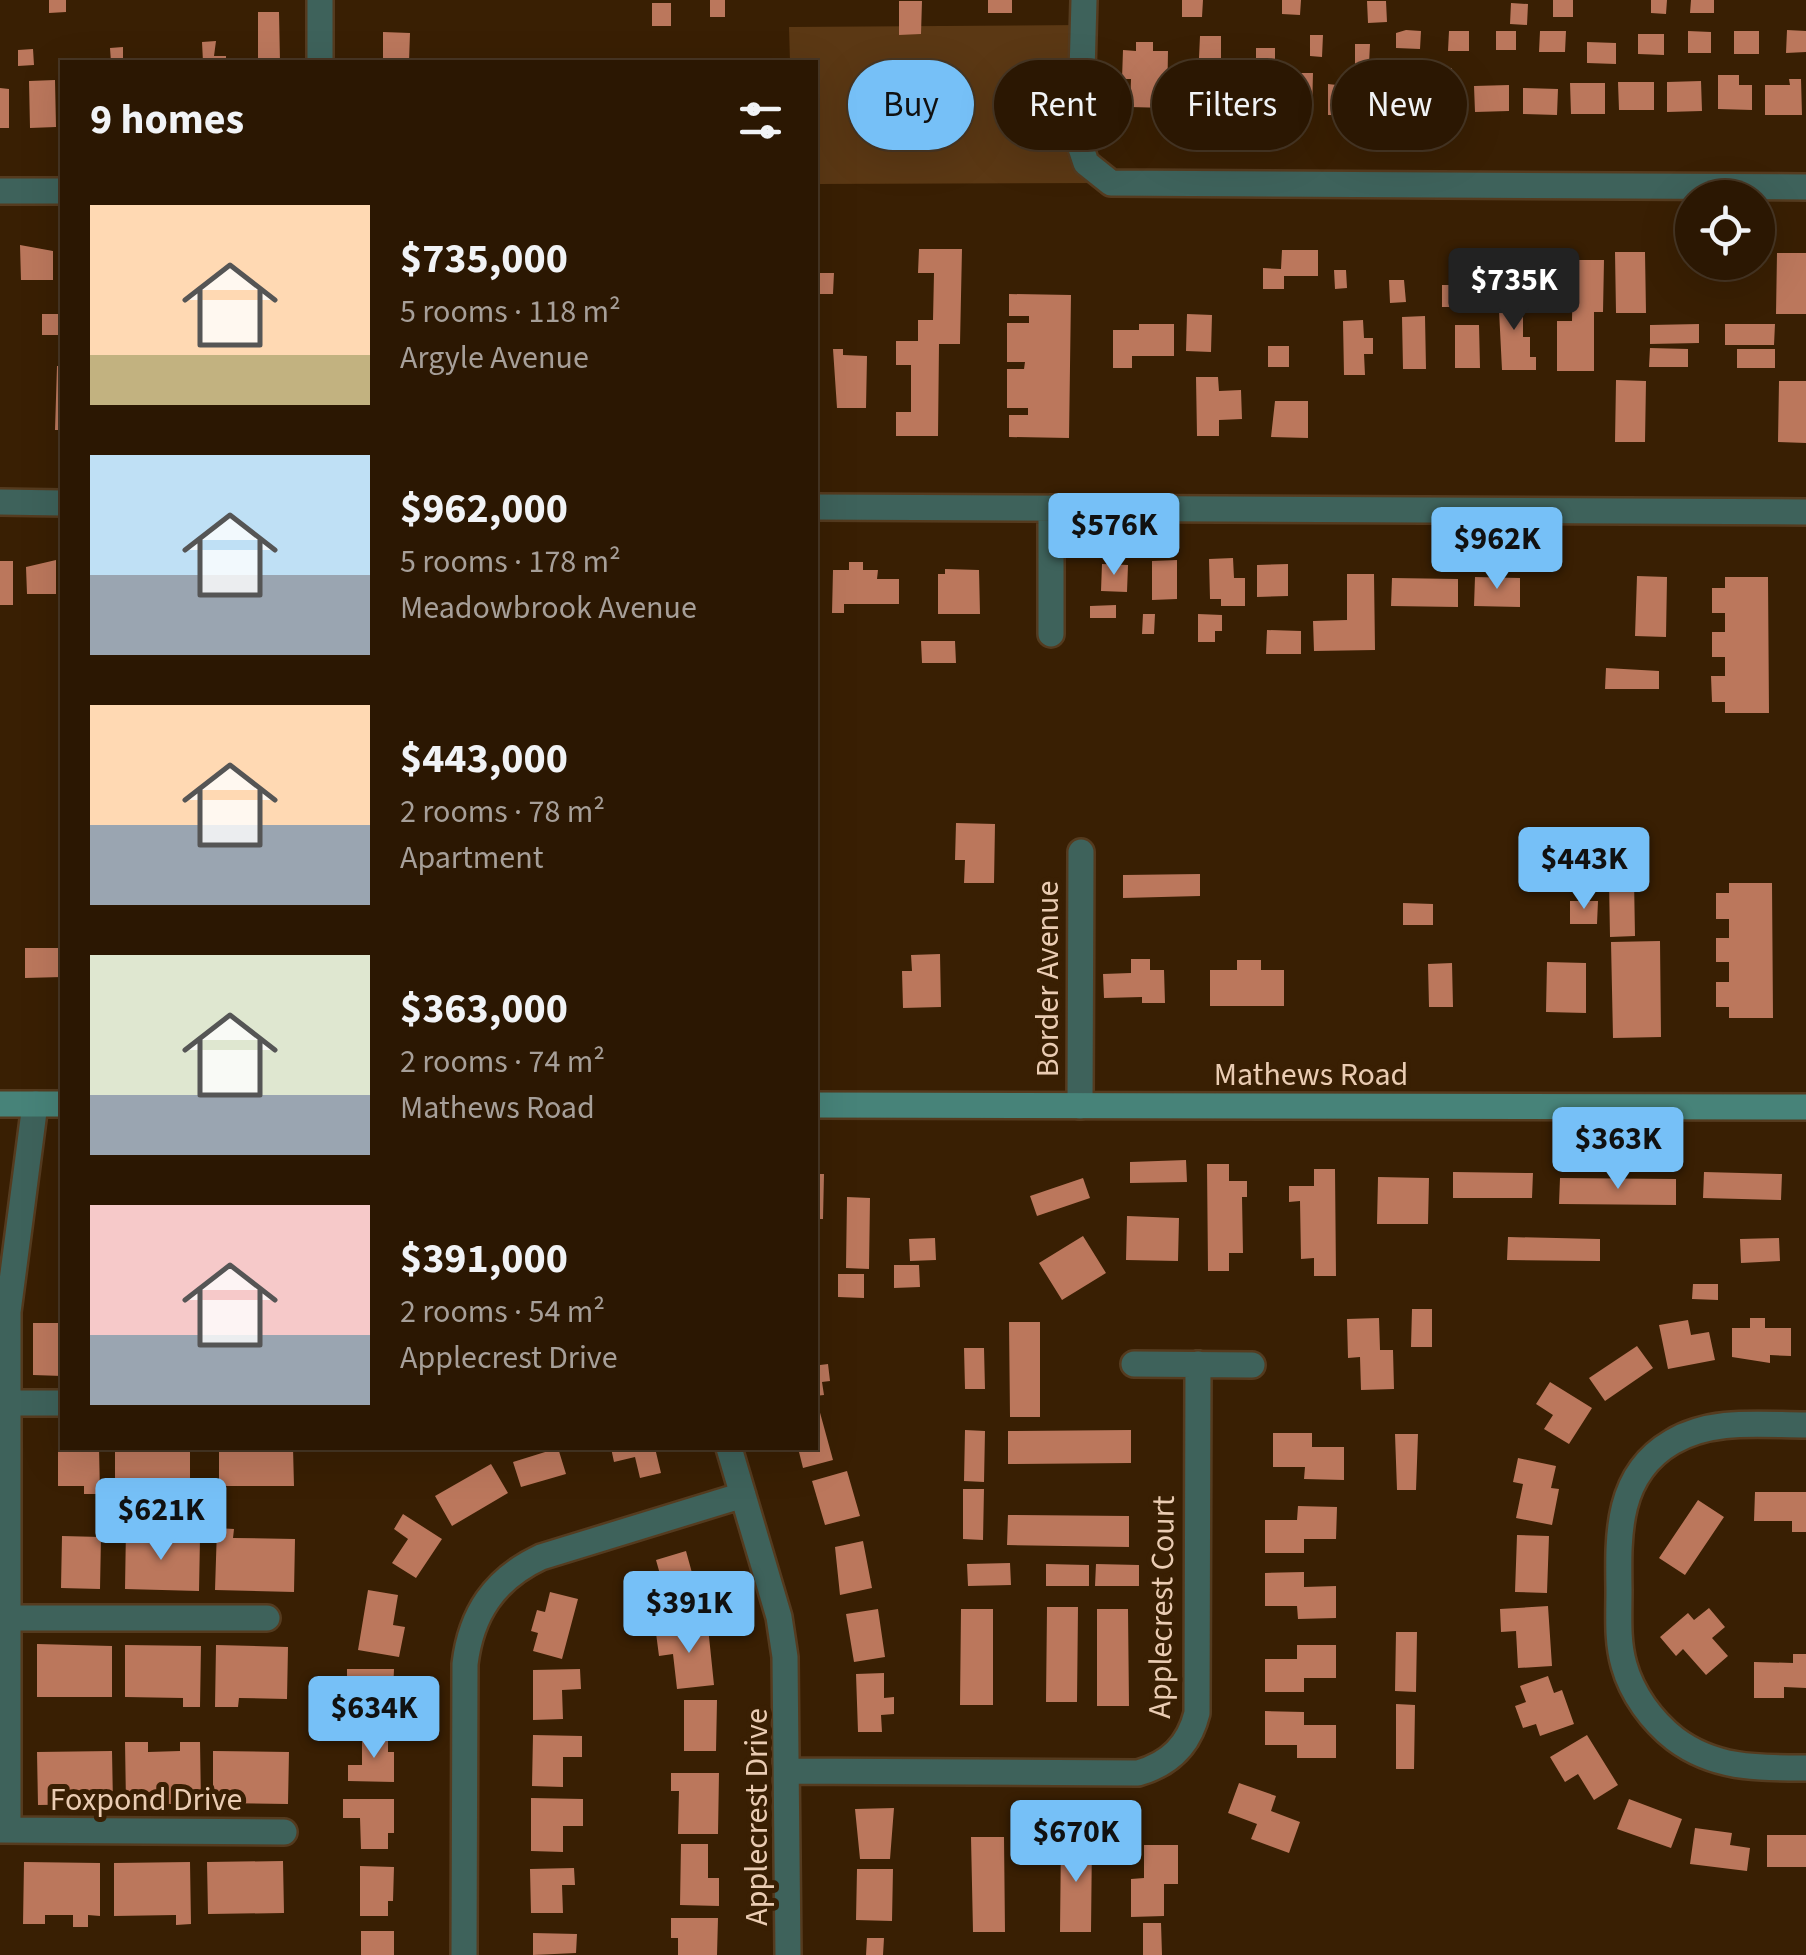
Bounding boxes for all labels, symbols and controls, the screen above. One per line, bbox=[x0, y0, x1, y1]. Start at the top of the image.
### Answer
chip: Buy bbox=[848, 60, 974, 150]
chip: Rent bbox=[994, 60, 1132, 150]
chip: Filters bbox=[1152, 60, 1312, 150]
chip: New bbox=[1332, 60, 1467, 150]
text: 9 homes bbox=[90, 90, 244, 150]
icon: filters bbox=[733, 93, 788, 148]
map controls bbox=[1675, 180, 1775, 280]
button: locate bbox=[1675, 180, 1775, 280]
text: $735,000 bbox=[400, 229, 568, 289]
icon: home bbox=[170, 245, 290, 365]
pin: $735K bbox=[1444, 248, 1584, 333]
text: $735K bbox=[1470, 257, 1558, 303]
text: 5 rooms · 118 m² bbox=[400, 289, 621, 335]
text: Argyle Avenue bbox=[400, 335, 589, 381]
text: $962,000 bbox=[400, 479, 568, 539]
pin: $576K bbox=[1044, 493, 1184, 578]
icon: home bbox=[170, 495, 290, 615]
text: $576K bbox=[1070, 502, 1158, 548]
pin: $962K bbox=[1427, 507, 1567, 592]
text: $962K bbox=[1453, 516, 1541, 562]
text: 5 rooms · 178 m² bbox=[400, 539, 621, 585]
text: Meadowbrook Avenue bbox=[400, 585, 697, 631]
text: $443,000 bbox=[400, 729, 568, 789]
icon: home bbox=[170, 745, 290, 865]
text: 2 rooms · 78 m² bbox=[400, 789, 605, 835]
pin: $443K bbox=[1514, 827, 1654, 912]
text: Apartment bbox=[400, 835, 543, 881]
text: $443K bbox=[1540, 836, 1628, 882]
street label: Border Avenue bbox=[1025, 881, 1071, 1077]
text: $363,000 bbox=[400, 979, 568, 1039]
icon: home bbox=[170, 995, 290, 1115]
text: 2 rooms · 74 m² bbox=[400, 1039, 605, 1085]
street label: Mathews Road bbox=[1214, 1052, 1408, 1098]
text: Mathews Road bbox=[400, 1085, 595, 1131]
pin: $363K bbox=[1548, 1107, 1688, 1192]
text: $363K bbox=[1574, 1116, 1662, 1162]
text: $391,000 bbox=[400, 1229, 568, 1289]
icon: home bbox=[170, 1245, 290, 1365]
text: 2 rooms · 54 m² bbox=[400, 1289, 605, 1335]
text: Applecrest Drive bbox=[400, 1335, 618, 1381]
pin: $621K bbox=[91, 1478, 231, 1563]
text: $621K bbox=[117, 1487, 205, 1533]
street label: Applecrest Court bbox=[1137, 1495, 1187, 1719]
pin: $391K bbox=[619, 1571, 759, 1656]
text: $391K bbox=[645, 1580, 733, 1626]
pin: $634K bbox=[304, 1676, 444, 1761]
text: $634K bbox=[330, 1685, 418, 1731]
street label: Applecrest Drive bbox=[734, 1708, 780, 1926]
street label: Foxpond Drive bbox=[50, 1777, 242, 1823]
pin: $670K bbox=[1006, 1800, 1146, 1885]
text: $670K bbox=[1032, 1809, 1120, 1855]

